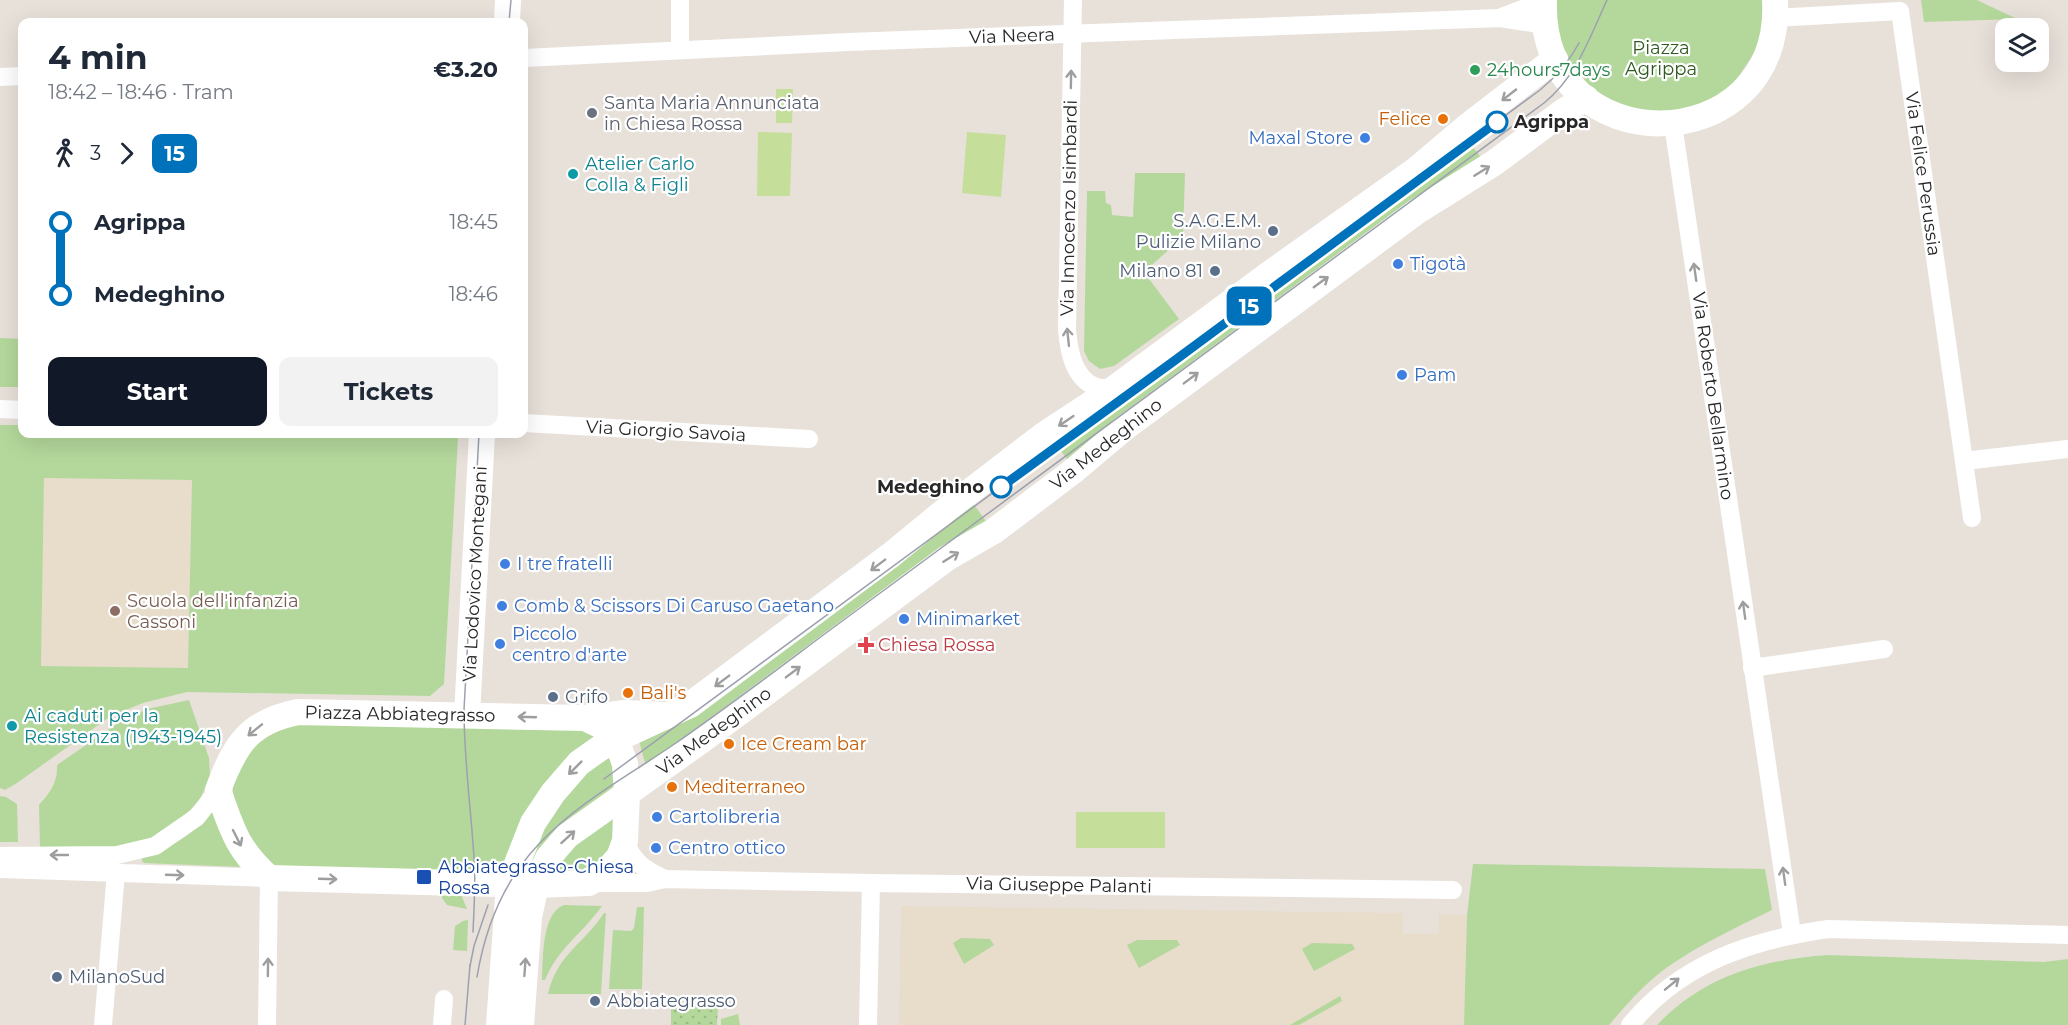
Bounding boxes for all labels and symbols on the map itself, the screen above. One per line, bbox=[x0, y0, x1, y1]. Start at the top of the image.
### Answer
street label: Via Neera bbox=[969, 24, 1055, 48]
park label: Piazza Agrippa bbox=[1625, 37, 1697, 80]
place label: 24hours7days bbox=[1487, 59, 1611, 81]
marker: 24hours7days bbox=[1468, 63, 1482, 77]
one-way arrow bbox=[1066, 70, 1077, 90]
one-way arrow bbox=[1501, 88, 1517, 101]
street label: Via Felice Perussia bbox=[1901, 91, 1945, 257]
place label: Santa Maria Annunciata in Chiesa Rossa bbox=[604, 92, 820, 135]
street label: Via Innocenzo Isimbardi bbox=[1056, 100, 1082, 316]
marker: Santa Maria Annunciata in Chiesa Rossa bbox=[585, 106, 599, 120]
place label: Felice bbox=[1379, 108, 1431, 130]
marker: Agrippa bbox=[1486, 111, 1508, 133]
place label: Agrippa bbox=[1513, 111, 1589, 133]
marker: Felice bbox=[1436, 112, 1450, 126]
place label: Maxal Store bbox=[1248, 127, 1353, 149]
marker: Maxal Store bbox=[1358, 131, 1372, 145]
place label: Atelier Carlo Colla & Figli bbox=[585, 153, 695, 196]
one-way arrow bbox=[1473, 164, 1490, 176]
marker: Atelier Carlo Colla & Figli bbox=[566, 167, 580, 181]
place label: S.A.G.E.M. Pulizie Milano bbox=[1136, 210, 1261, 253]
marker: S.A.G.E.M. Pulizie Milano bbox=[1266, 224, 1280, 238]
place label: Tigotà bbox=[1410, 253, 1466, 275]
marker: Tigotà bbox=[1391, 257, 1405, 271]
place label: Milano 81 bbox=[1119, 260, 1203, 282]
one-way arrow bbox=[1689, 263, 1700, 282]
marker: Milano 81 bbox=[1208, 264, 1222, 278]
one-way arrow bbox=[1313, 275, 1329, 288]
line badge: 15 bbox=[1222, 286, 1276, 326]
street label: Via Roberto Bellarmino bbox=[1688, 291, 1738, 501]
one-way arrow bbox=[1062, 328, 1073, 348]
place label: Pam bbox=[1414, 364, 1456, 386]
marker: Pam bbox=[1395, 368, 1409, 382]
one-way arrow bbox=[1183, 372, 1199, 385]
street label: Via Medeghino bbox=[1046, 393, 1166, 495]
one-way arrow bbox=[1058, 415, 1075, 427]
street label: Via Giorgio Savoia bbox=[585, 416, 747, 446]
street label: Via Lodovico Montegani bbox=[458, 465, 492, 683]
place label: Medeghino bbox=[877, 476, 984, 498]
marker: Medeghino bbox=[990, 476, 1012, 498]
one-way arrow bbox=[942, 550, 959, 563]
place label: I tre fratelli bbox=[517, 553, 613, 575]
marker: I tre fratelli bbox=[498, 557, 512, 571]
one-way arrow bbox=[870, 558, 886, 571]
place label: Scuola dell'infanzia Cassoni bbox=[127, 590, 299, 633]
place label: Comb & Scissors Di Caruso Gaetano bbox=[514, 595, 834, 617]
marker: Comb & Scissors Di Caruso Gaetano bbox=[495, 599, 509, 613]
one-way arrow bbox=[1738, 601, 1749, 621]
marker: Scuola dell'infanzia Cassoni bbox=[108, 604, 122, 618]
place label: Minimarket bbox=[916, 608, 1020, 630]
marker: Minimarket bbox=[897, 612, 911, 626]
place label: Piccolo centro d'arte bbox=[512, 623, 627, 666]
place label: Chiesa Rossa bbox=[878, 634, 995, 656]
marker: Piccolo centro d'arte bbox=[493, 637, 507, 651]
marker: Chiesa Rossa bbox=[859, 638, 873, 652]
one-way arrow bbox=[785, 666, 801, 678]
one-way arrow bbox=[714, 675, 730, 688]
place label: Bali's bbox=[640, 682, 687, 704]
street label: Via Medeghino bbox=[652, 682, 776, 780]
place label: Grifo bbox=[565, 686, 608, 708]
marker: Bali's bbox=[621, 686, 635, 700]
marker: Grifo bbox=[546, 690, 560, 704]
street label: Piazza Abbiategrasso bbox=[304, 701, 496, 727]
place label: Ai caduti per la Resistenza (1943-1945) bbox=[24, 705, 222, 748]
one-way arrow bbox=[517, 711, 537, 722]
marker: Ai caduti per la Resistenza (1943-1945) bbox=[5, 719, 19, 733]
one-way arrow bbox=[247, 724, 263, 737]
place label: Ice Cream bar bbox=[741, 733, 867, 755]
marker: Ice Cream bar bbox=[722, 737, 736, 751]
one-way arrow bbox=[568, 760, 583, 775]
place label: Mediterraneo bbox=[684, 776, 805, 798]
marker: Mediterraneo bbox=[665, 780, 679, 794]
place label: Cartolibreria bbox=[669, 806, 780, 828]
marker: Cartolibreria bbox=[650, 810, 664, 824]
one-way arrow bbox=[231, 829, 243, 847]
one-way arrow bbox=[560, 830, 575, 844]
place label: Centro ottico bbox=[668, 837, 785, 859]
marker: Centro ottico bbox=[649, 841, 663, 855]
one-way arrow bbox=[49, 849, 69, 861]
place label: Abbiategrasso-Chiesa Rossa bbox=[438, 856, 634, 899]
one-way arrow bbox=[1778, 867, 1789, 887]
marker: Abbiategrasso-Chiesa Rossa bbox=[415, 868, 433, 886]
one-way arrow bbox=[164, 869, 184, 881]
street label: Via Giuseppe Palanti bbox=[966, 872, 1152, 898]
one-way arrow bbox=[317, 874, 337, 885]
one-way arrow bbox=[262, 957, 274, 977]
one-way arrow bbox=[520, 957, 531, 977]
place label: MilanoSud bbox=[69, 966, 165, 988]
marker: MilanoSud bbox=[50, 970, 64, 984]
one-way arrow bbox=[1664, 978, 1680, 991]
place label: Abbiategrasso bbox=[607, 990, 736, 1012]
marker: Abbiategrasso bbox=[588, 994, 602, 1008]

